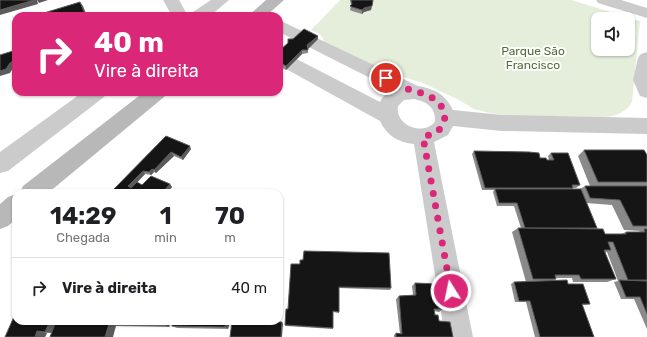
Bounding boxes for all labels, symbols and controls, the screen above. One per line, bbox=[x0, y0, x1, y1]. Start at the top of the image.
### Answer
map controls bbox=[591, 12, 635, 56]
button: sound bbox=[591, 12, 635, 56]
text: 40 m bbox=[94, 26, 164, 59]
icon: right bbox=[28, 28, 80, 80]
park label: Parque São Francisco bbox=[501, 44, 565, 72]
text: Vire à direita bbox=[94, 60, 199, 82]
pin bbox=[369, 61, 403, 95]
icon: arrive bbox=[375, 67, 397, 89]
text: 14:29 bbox=[50, 202, 116, 230]
text: 1 bbox=[160, 202, 172, 230]
text: 70 bbox=[215, 202, 245, 230]
text: Chegada bbox=[56, 230, 110, 245]
text: min bbox=[154, 230, 177, 245]
text: m bbox=[224, 230, 236, 245]
position arrow bbox=[430, 270, 472, 312]
icon: right bbox=[28, 277, 50, 299]
text: Vire à direita bbox=[62, 279, 157, 297]
text: 40 m bbox=[231, 279, 267, 297]

